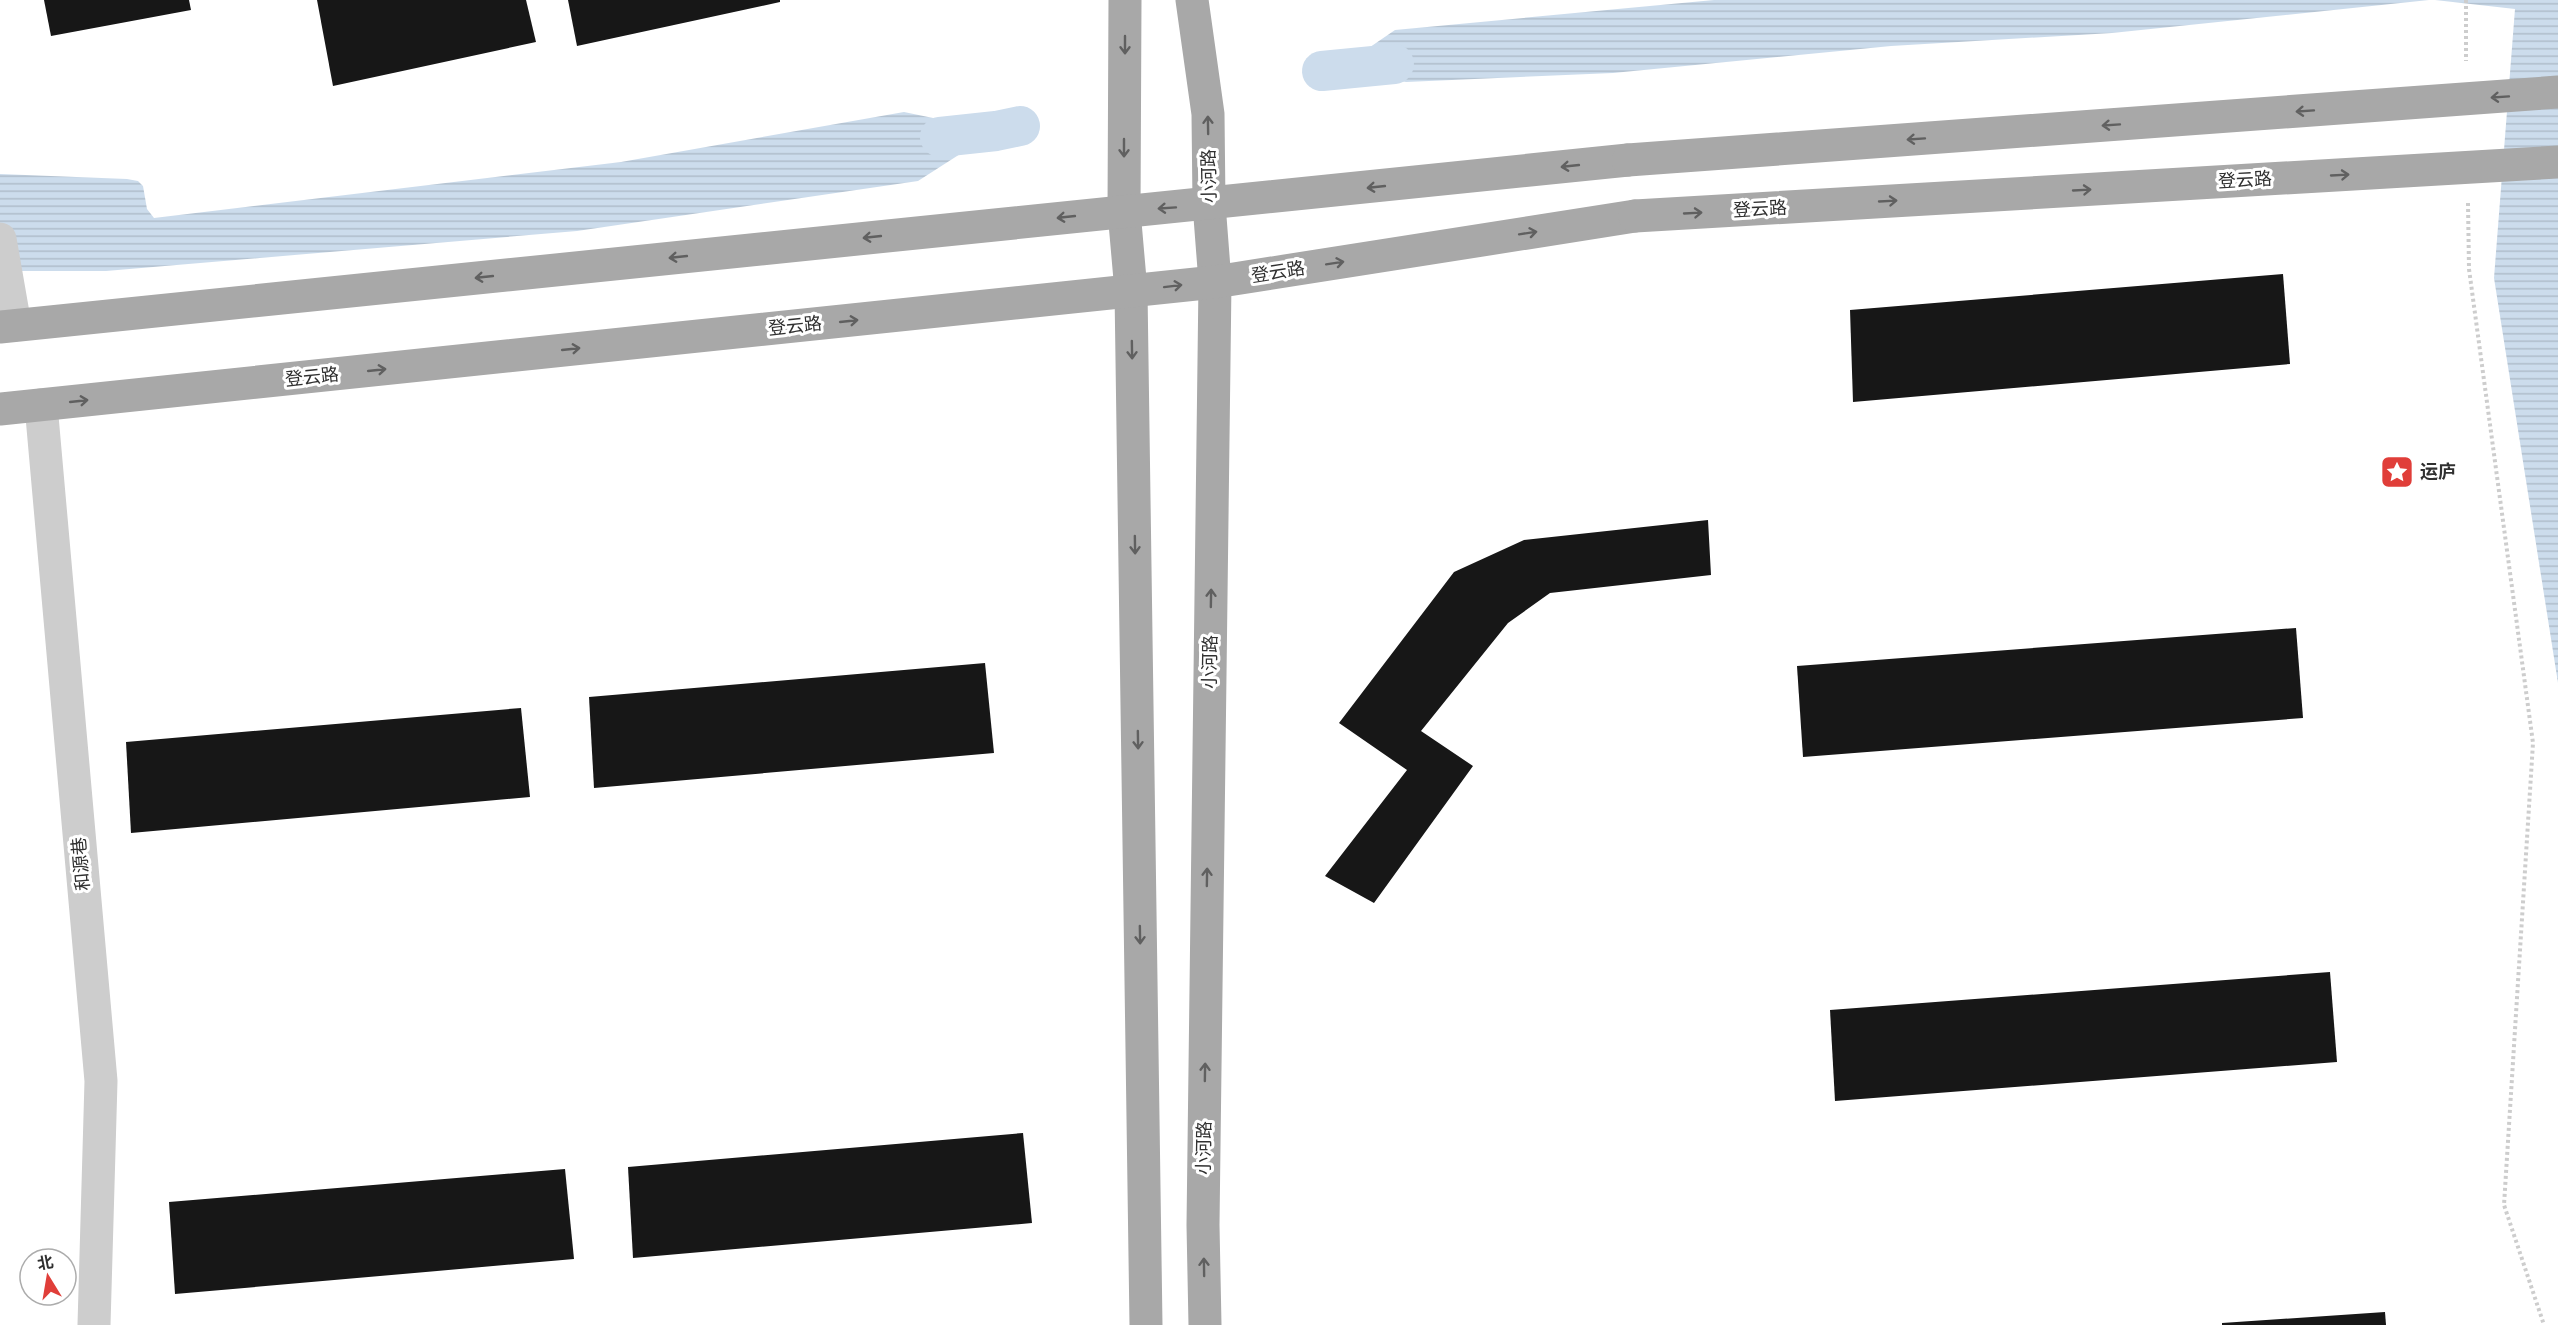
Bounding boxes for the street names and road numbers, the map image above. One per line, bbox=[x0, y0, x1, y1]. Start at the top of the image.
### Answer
street label: 小河路 bbox=[1197, 149, 1222, 203]
street label: 登云路 bbox=[2217, 167, 2273, 194]
street label: 登云路 bbox=[1732, 196, 1788, 223]
street label: 登云路 bbox=[1249, 256, 1307, 289]
street label: 登云路 bbox=[767, 311, 823, 342]
street label: 登云路 bbox=[284, 362, 340, 393]
street label: 小河路 bbox=[1198, 635, 1223, 689]
street label: 和源巷 bbox=[67, 836, 96, 892]
street label: 小河路 bbox=[1192, 1121, 1217, 1175]

